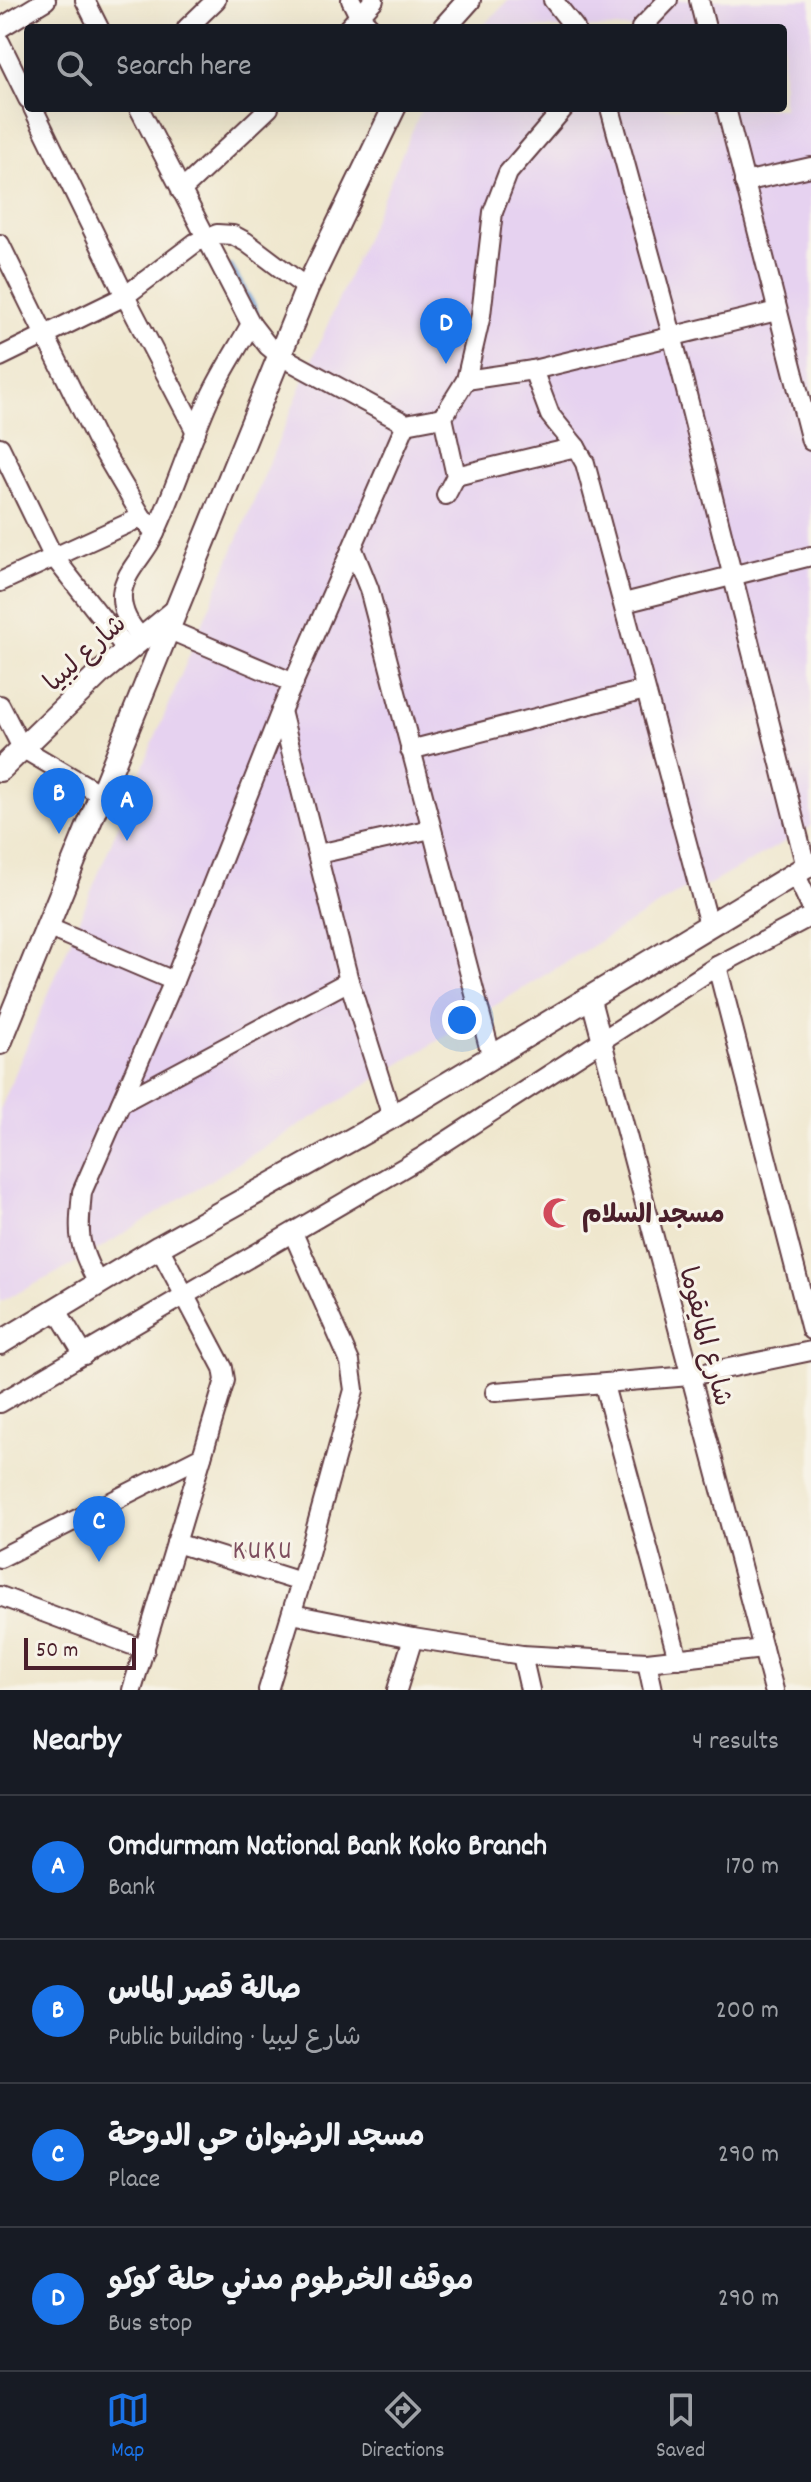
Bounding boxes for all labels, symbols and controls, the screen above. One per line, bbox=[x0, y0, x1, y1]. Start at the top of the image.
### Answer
search box bbox=[24, 24, 787, 112]
icon: search bbox=[52, 46, 96, 90]
text: Search here bbox=[116, 47, 252, 90]
pin: D bbox=[420, 298, 472, 364]
street label: شارع ليبيا bbox=[37, 607, 136, 702]
pin: B bbox=[33, 768, 85, 834]
pin: A bbox=[101, 775, 153, 841]
your location bbox=[442, 1000, 482, 1040]
mosque icon: مسجد السلام bbox=[541, 1196, 575, 1230]
place label: مسجد السلام bbox=[582, 1198, 725, 1235]
street label: شارع المايقوما bbox=[667, 1263, 740, 1411]
pin: C bbox=[73, 1496, 125, 1562]
district label: KUKU bbox=[233, 1533, 293, 1573]
scale bar bbox=[24, 1634, 136, 1670]
text: 50 m bbox=[36, 1636, 78, 1667]
text: Nearby bbox=[32, 1718, 121, 1767]
text: 4 results bbox=[692, 1724, 779, 1761]
text: Omdurmam National Bank Koko Branch bbox=[108, 1827, 547, 1870]
text: A bbox=[51, 1849, 65, 1886]
text: 170 m bbox=[725, 1849, 779, 1886]
text: Bank bbox=[108, 1870, 155, 1907]
text: صالة قصر الماس bbox=[108, 1971, 301, 2014]
text: B bbox=[52, 1993, 64, 2030]
text: 200 m bbox=[715, 1993, 779, 2030]
text: Public building · شارع ليبيا bbox=[108, 2020, 361, 2057]
text: مسجد الرضوان حي الدوحة bbox=[108, 2118, 425, 2161]
text: C bbox=[52, 2137, 64, 2174]
text: 290 m bbox=[718, 2137, 779, 2174]
text: Place bbox=[108, 2162, 160, 2199]
text: موقف الخرطوم مدني حلة كوكو bbox=[108, 2262, 473, 2305]
text: D bbox=[51, 2281, 65, 2318]
text: 290 m bbox=[718, 2281, 779, 2318]
text: Bus stop bbox=[108, 2306, 193, 2343]
tab: Map bbox=[106, 2388, 150, 2467]
tab: Directions bbox=[361, 2388, 445, 2467]
tab: Saved bbox=[656, 2388, 705, 2467]

